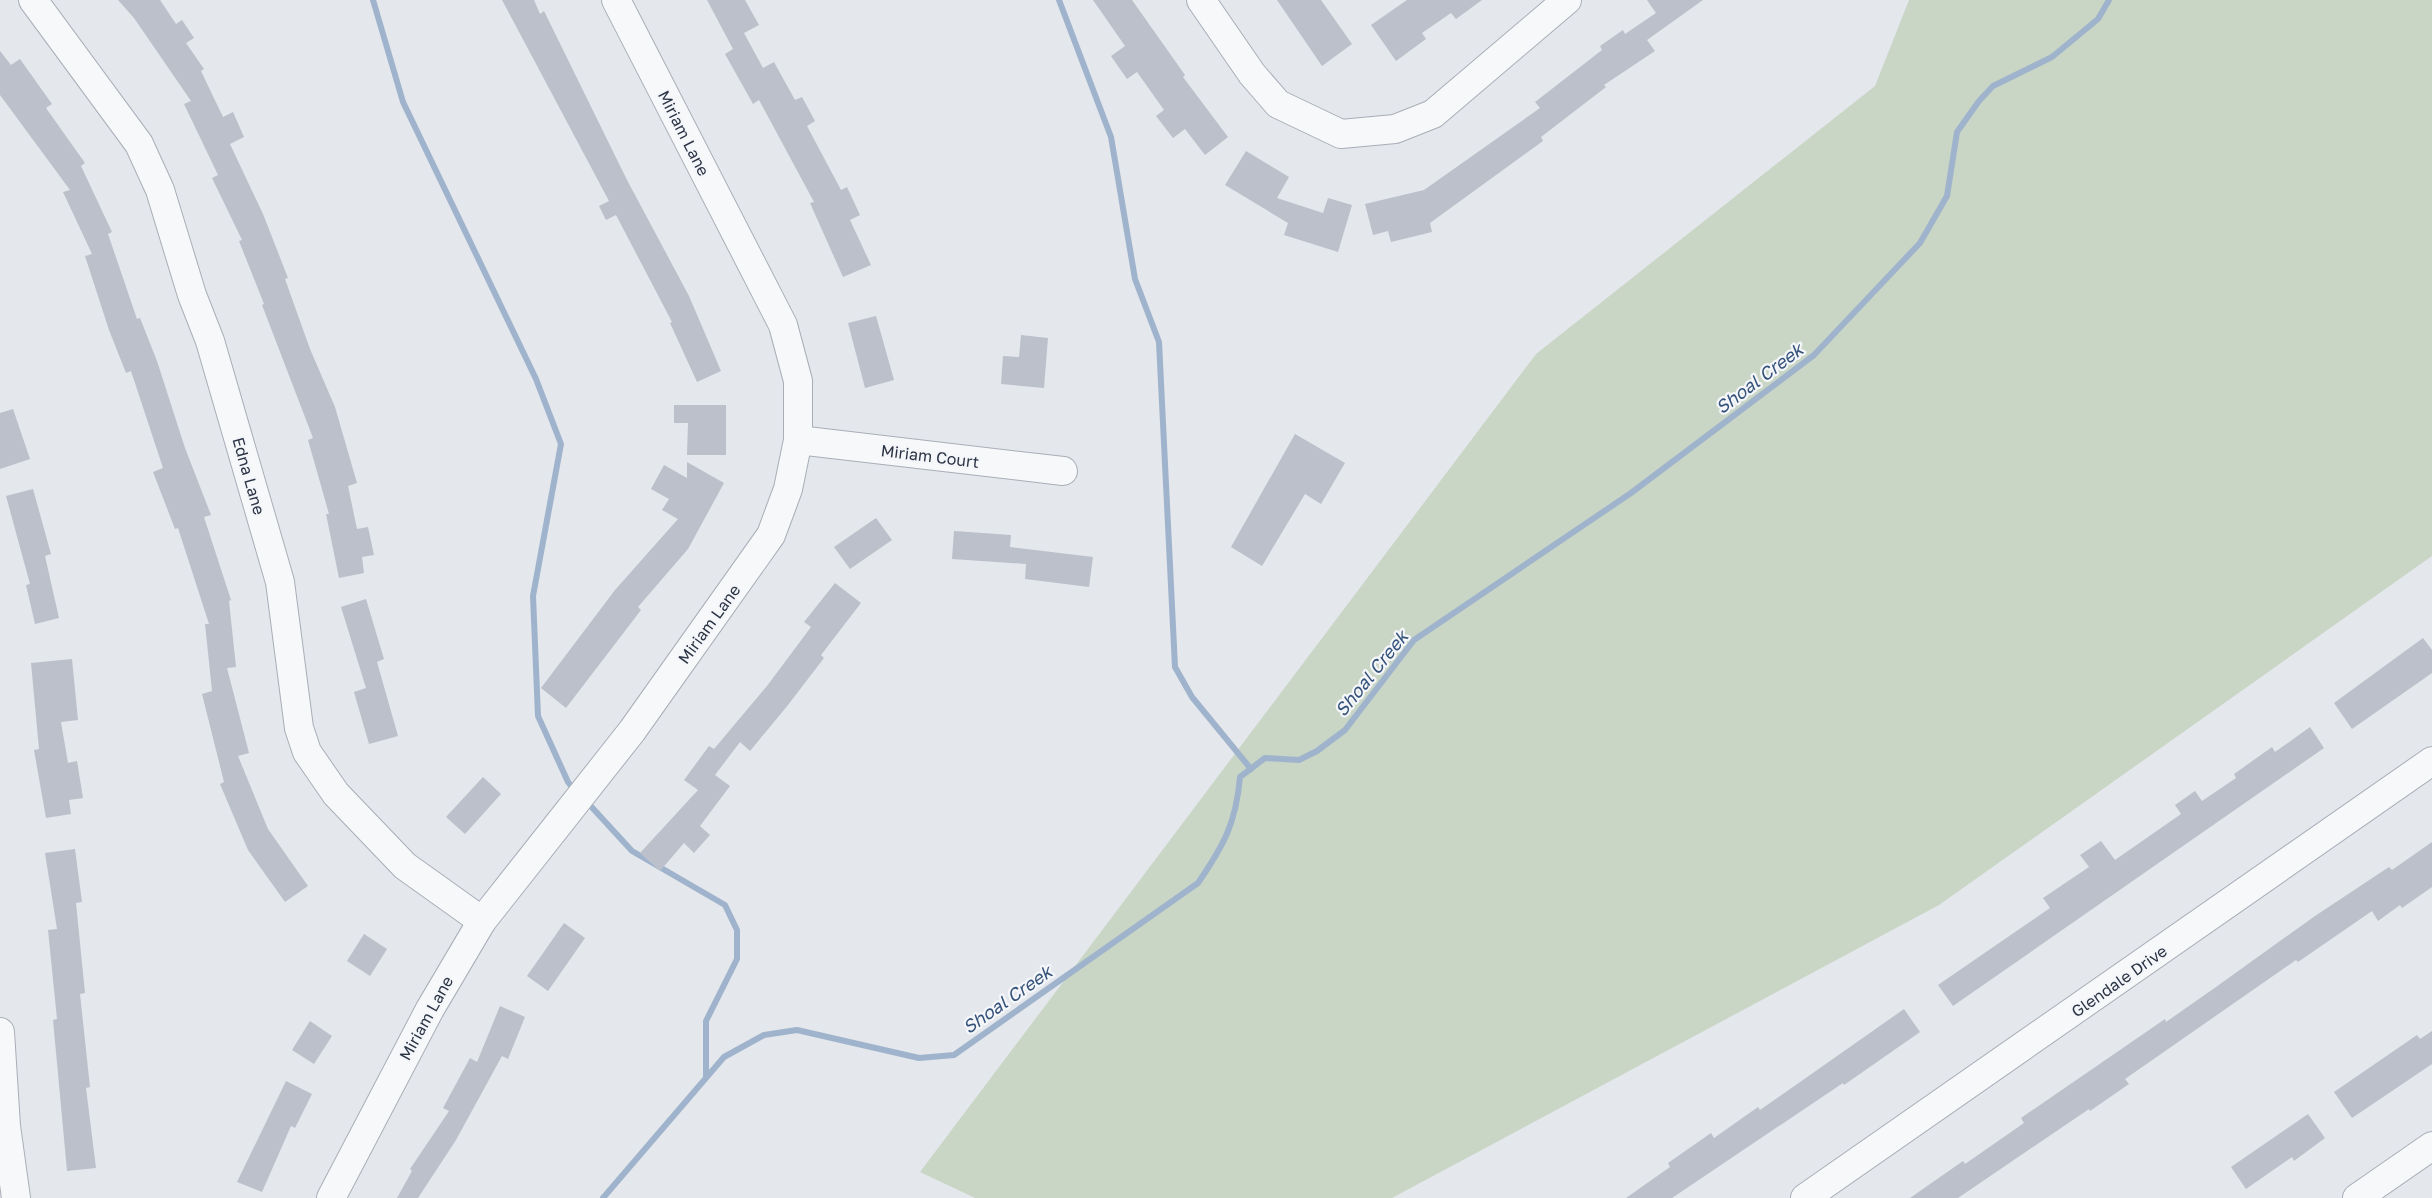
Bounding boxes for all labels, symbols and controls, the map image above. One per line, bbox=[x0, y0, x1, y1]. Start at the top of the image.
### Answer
street label: Miriam Lane bbox=[654, 87, 714, 179]
water label: Shoal Creek bbox=[1711, 337, 1809, 418]
street label: Edna Lane bbox=[228, 435, 270, 517]
street label: Miriam Court bbox=[880, 440, 980, 472]
street label: Miriam Lane bbox=[674, 580, 744, 668]
water label: Shoal Creek bbox=[1330, 624, 1413, 720]
street label: Glendale Drive bbox=[2067, 941, 2171, 1021]
water label: Shoal Creek bbox=[958, 959, 1057, 1038]
street label: Miriam Lane bbox=[395, 972, 457, 1064]

